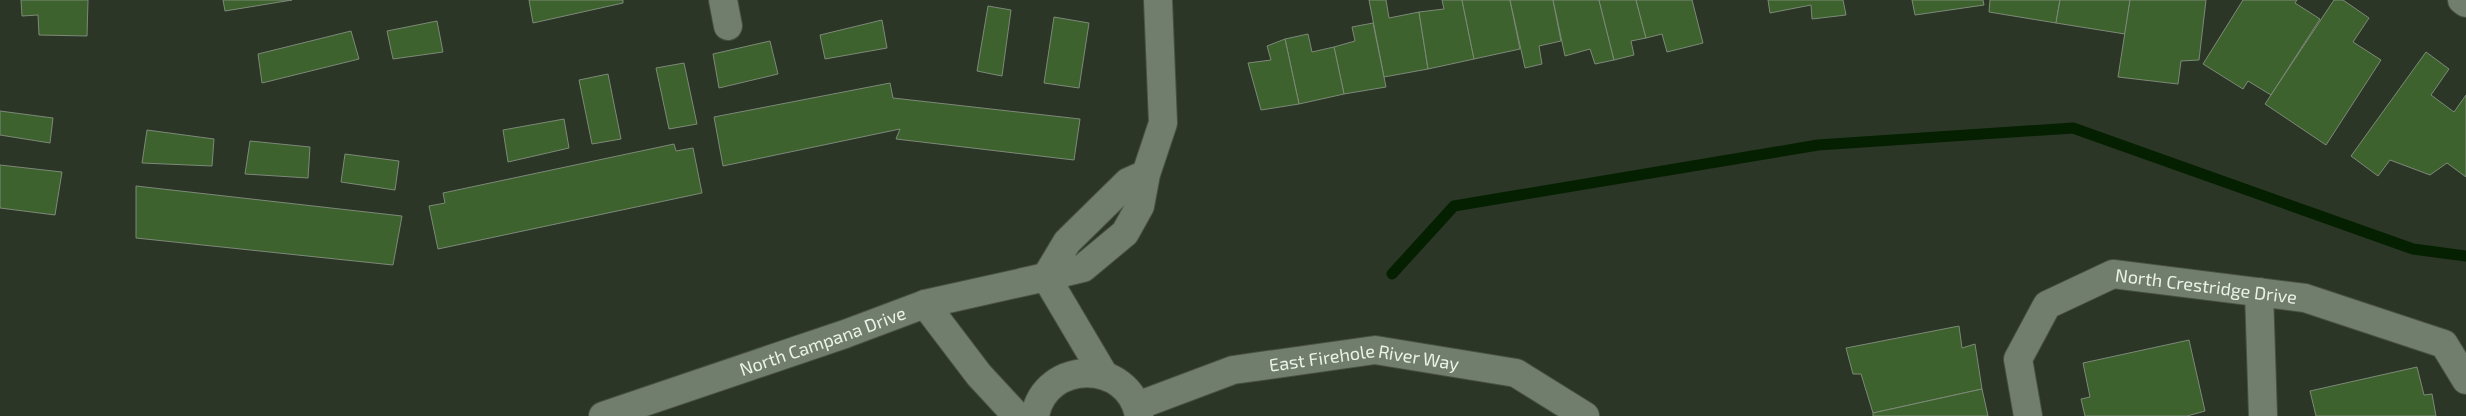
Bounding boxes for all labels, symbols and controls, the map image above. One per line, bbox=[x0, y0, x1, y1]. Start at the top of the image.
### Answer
street label: North Crestridge Drive bbox=[2114, 263, 2298, 308]
street label: North Campana Drive bbox=[736, 301, 909, 380]
street label: East Firehole River Way bbox=[1267, 339, 1461, 376]

